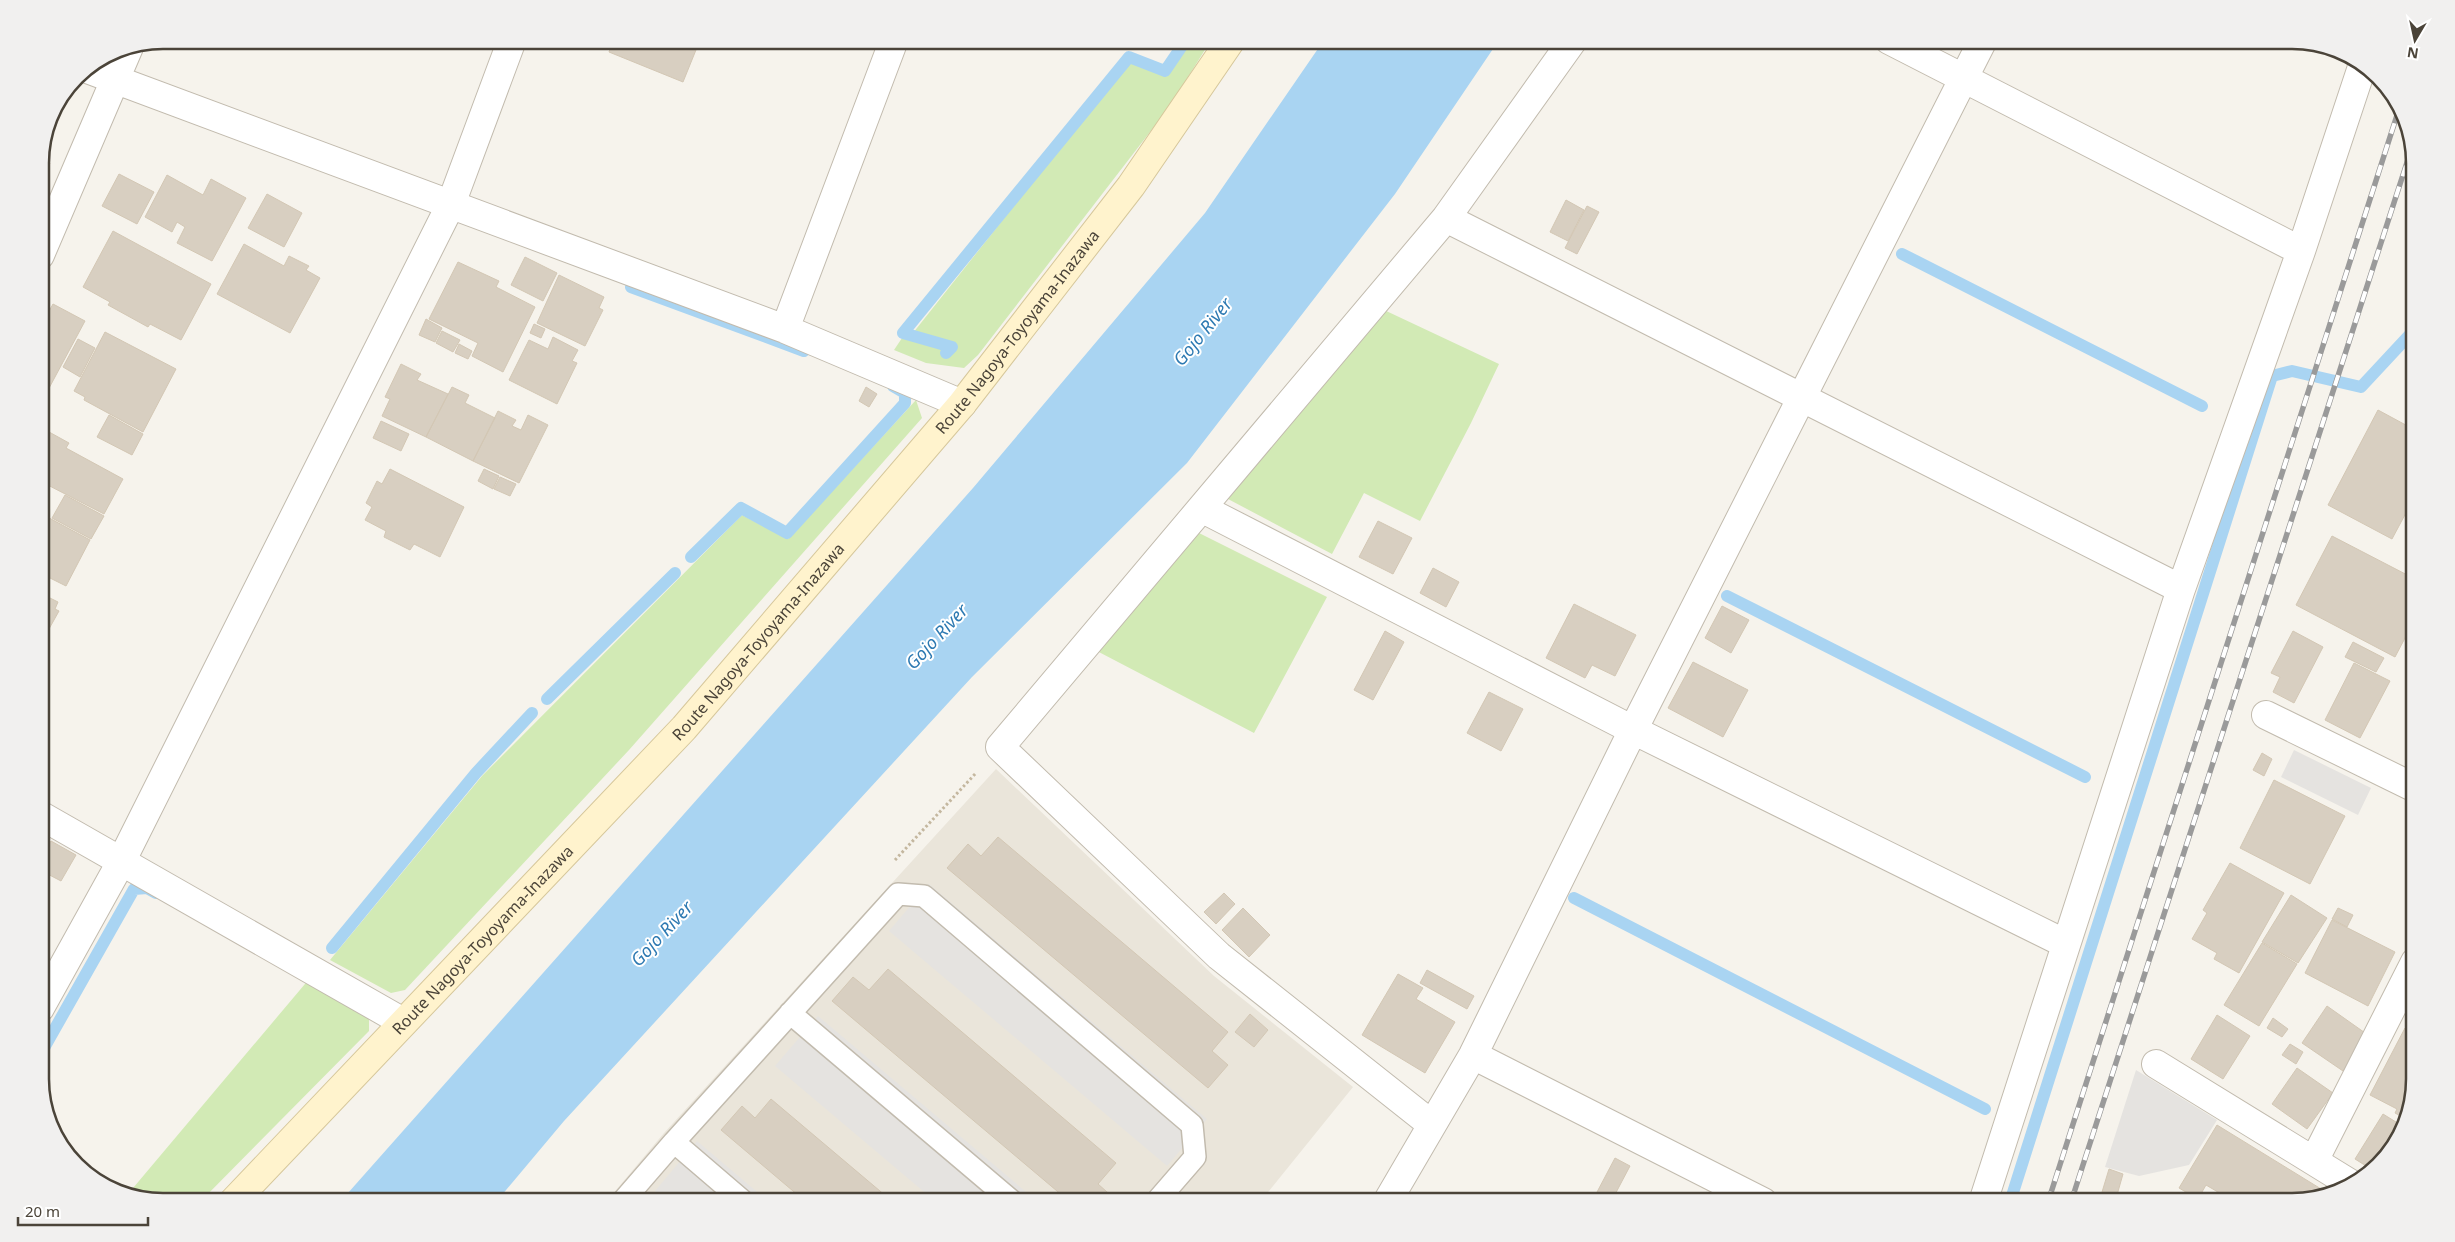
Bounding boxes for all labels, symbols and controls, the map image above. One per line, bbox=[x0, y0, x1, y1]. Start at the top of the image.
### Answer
north arrow bbox=[2390, 15, 2440, 65]
text: N bbox=[2406, 43, 2420, 64]
street label: Route Nagoya-Toyoyama-Inazawa bbox=[930, 225, 1104, 439]
water label: Gojo River bbox=[1167, 292, 1238, 371]
street label: Route Nagoya-Toyoyama-Inazawa bbox=[667, 538, 849, 745]
water label: Gojo River bbox=[900, 598, 973, 674]
street label: Route Nagoya-Toyoyama-Inazawa bbox=[387, 840, 578, 1039]
water label: Gojo River bbox=[625, 895, 698, 971]
scale bar bbox=[18, 1194, 148, 1226]
text: 20 m bbox=[25, 1201, 60, 1221]

